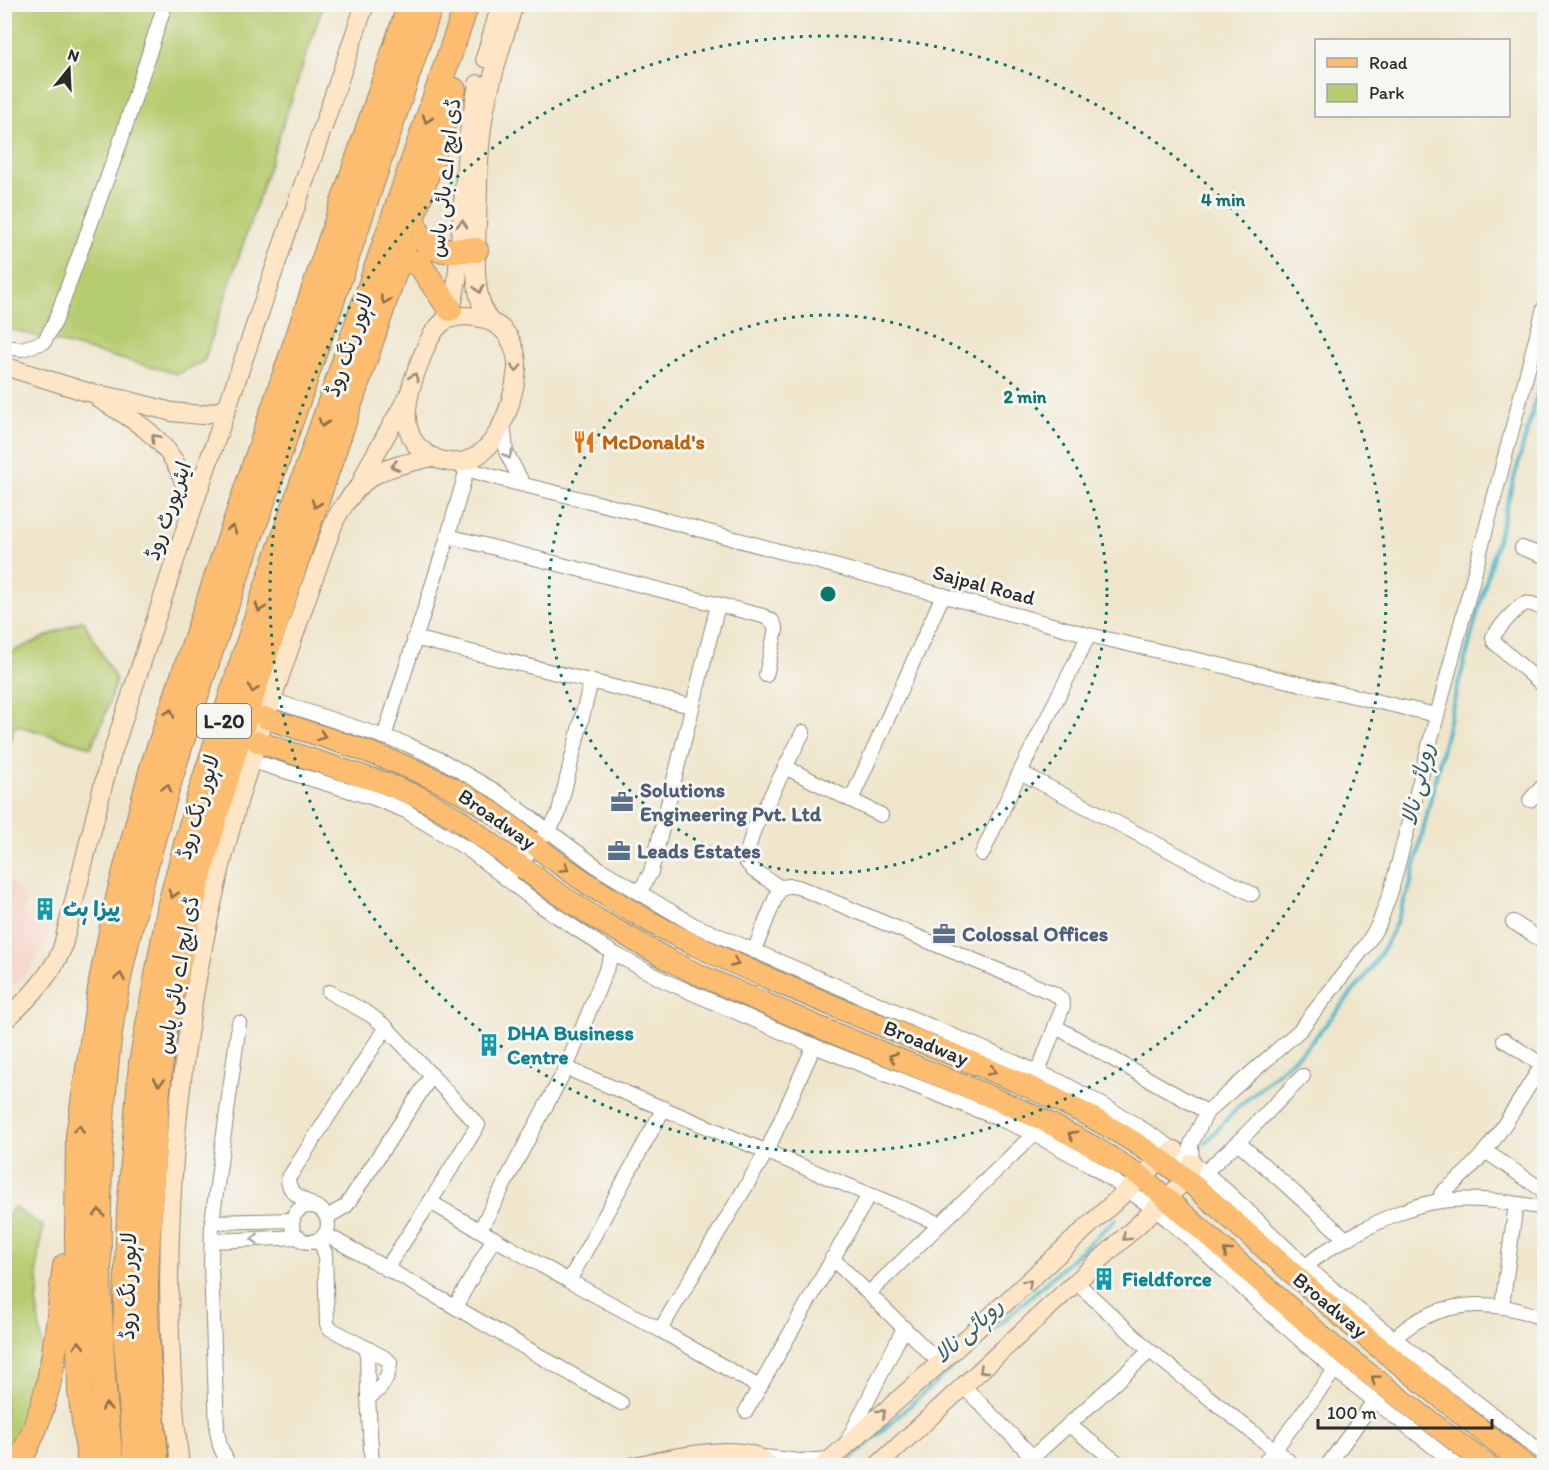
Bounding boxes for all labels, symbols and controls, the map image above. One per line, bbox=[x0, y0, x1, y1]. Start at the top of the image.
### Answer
north arrow bbox=[39, 39, 99, 99]
legend bbox=[1315, 39, 1510, 117]
text: N bbox=[65, 45, 82, 66]
text: Road bbox=[1369, 52, 1408, 74]
text: Park bbox=[1369, 82, 1404, 104]
street label: ڈی ایچ اے بائی پاس bbox=[424, 97, 467, 259]
one-way arrow bbox=[421, 113, 434, 124]
text: 4 min bbox=[1201, 189, 1246, 211]
one-way arrow bbox=[455, 219, 468, 228]
one-way arrow bbox=[472, 285, 484, 294]
street label: لاہور رنگ روڈ bbox=[319, 290, 382, 401]
one-way arrow bbox=[380, 294, 393, 305]
one-way arrow bbox=[510, 363, 523, 373]
one-way arrow bbox=[407, 372, 420, 383]
text: 2 min bbox=[1004, 386, 1047, 408]
one-way arrow bbox=[317, 417, 330, 428]
restaurant icon: McDonald's bbox=[571, 429, 597, 455]
place label: McDonald's bbox=[602, 429, 705, 454]
one-way arrow bbox=[152, 434, 163, 445]
one-way arrow bbox=[501, 449, 514, 460]
street label: ایئرپورٹ روڈ bbox=[139, 458, 197, 564]
one-way arrow bbox=[390, 458, 400, 471]
one-way arrow bbox=[310, 498, 323, 509]
one-way arrow bbox=[225, 524, 237, 535]
street label: Sajpal Road bbox=[930, 559, 1039, 610]
centre of rings bbox=[818, 584, 838, 604]
one-way arrow bbox=[255, 602, 267, 612]
one-way arrow bbox=[248, 683, 260, 694]
road number: L-20 bbox=[197, 704, 251, 738]
one-way arrow bbox=[163, 709, 175, 719]
one-way arrow bbox=[316, 729, 327, 742]
water label: روہائی نالا bbox=[1395, 740, 1443, 829]
street label: لاہور رنگ روڈ bbox=[171, 752, 228, 863]
place label: Solutions Engineering Pvt. Ltd bbox=[640, 777, 822, 827]
one-way arrow bbox=[160, 783, 172, 794]
street label: Broadway bbox=[454, 783, 541, 855]
office icon: Solutions Engineering Pvt. Ltd bbox=[609, 789, 635, 815]
office icon: Leads Estates bbox=[606, 838, 632, 864]
place label: Leads Estates bbox=[637, 838, 761, 863]
one-way arrow bbox=[558, 861, 569, 872]
one-way arrow bbox=[167, 889, 180, 899]
street label: ڈی ایچ اے بائی پاس bbox=[151, 894, 206, 1056]
building icon: پیزا ہٹ bbox=[32, 896, 58, 922]
place label: پیزا ہٹ bbox=[63, 896, 120, 925]
office icon: Colossal Offices bbox=[931, 921, 957, 947]
place label: Colossal Offices bbox=[962, 921, 1108, 946]
one-way arrow bbox=[728, 956, 739, 968]
one-way arrow bbox=[113, 972, 126, 982]
street label: Broadway bbox=[880, 1014, 972, 1071]
place label: DHA Business Centre bbox=[507, 1020, 634, 1069]
building icon: DHA Business Centre bbox=[476, 1032, 502, 1058]
one-way arrow bbox=[889, 1052, 900, 1064]
one-way arrow bbox=[986, 1064, 997, 1076]
one-way arrow bbox=[153, 1078, 166, 1087]
one-way arrow bbox=[73, 1124, 85, 1133]
one-way arrow bbox=[1068, 1131, 1078, 1142]
one-way arrow bbox=[93, 1208, 105, 1217]
one-way arrow bbox=[1122, 1229, 1133, 1240]
street label: لاہور رنگ روڈ bbox=[114, 1232, 145, 1340]
one-way arrow bbox=[251, 1233, 260, 1245]
one-way arrow bbox=[1223, 1248, 1234, 1259]
building icon: Fieldforce bbox=[1091, 1266, 1117, 1292]
place label: Fieldforce bbox=[1122, 1266, 1212, 1291]
street label: Broadway bbox=[1288, 1266, 1373, 1343]
one-way arrow bbox=[1021, 1279, 1031, 1290]
water label: روہائی نالا bbox=[928, 1292, 1010, 1371]
one-way arrow bbox=[73, 1340, 85, 1349]
one-way arrow bbox=[979, 1362, 990, 1373]
one-way arrow bbox=[1371, 1375, 1382, 1386]
scale bar bbox=[1318, 1392, 1492, 1430]
text: 100 m bbox=[1327, 1402, 1377, 1424]
one-way arrow bbox=[100, 1403, 113, 1412]
one-way arrow bbox=[875, 1409, 886, 1420]

